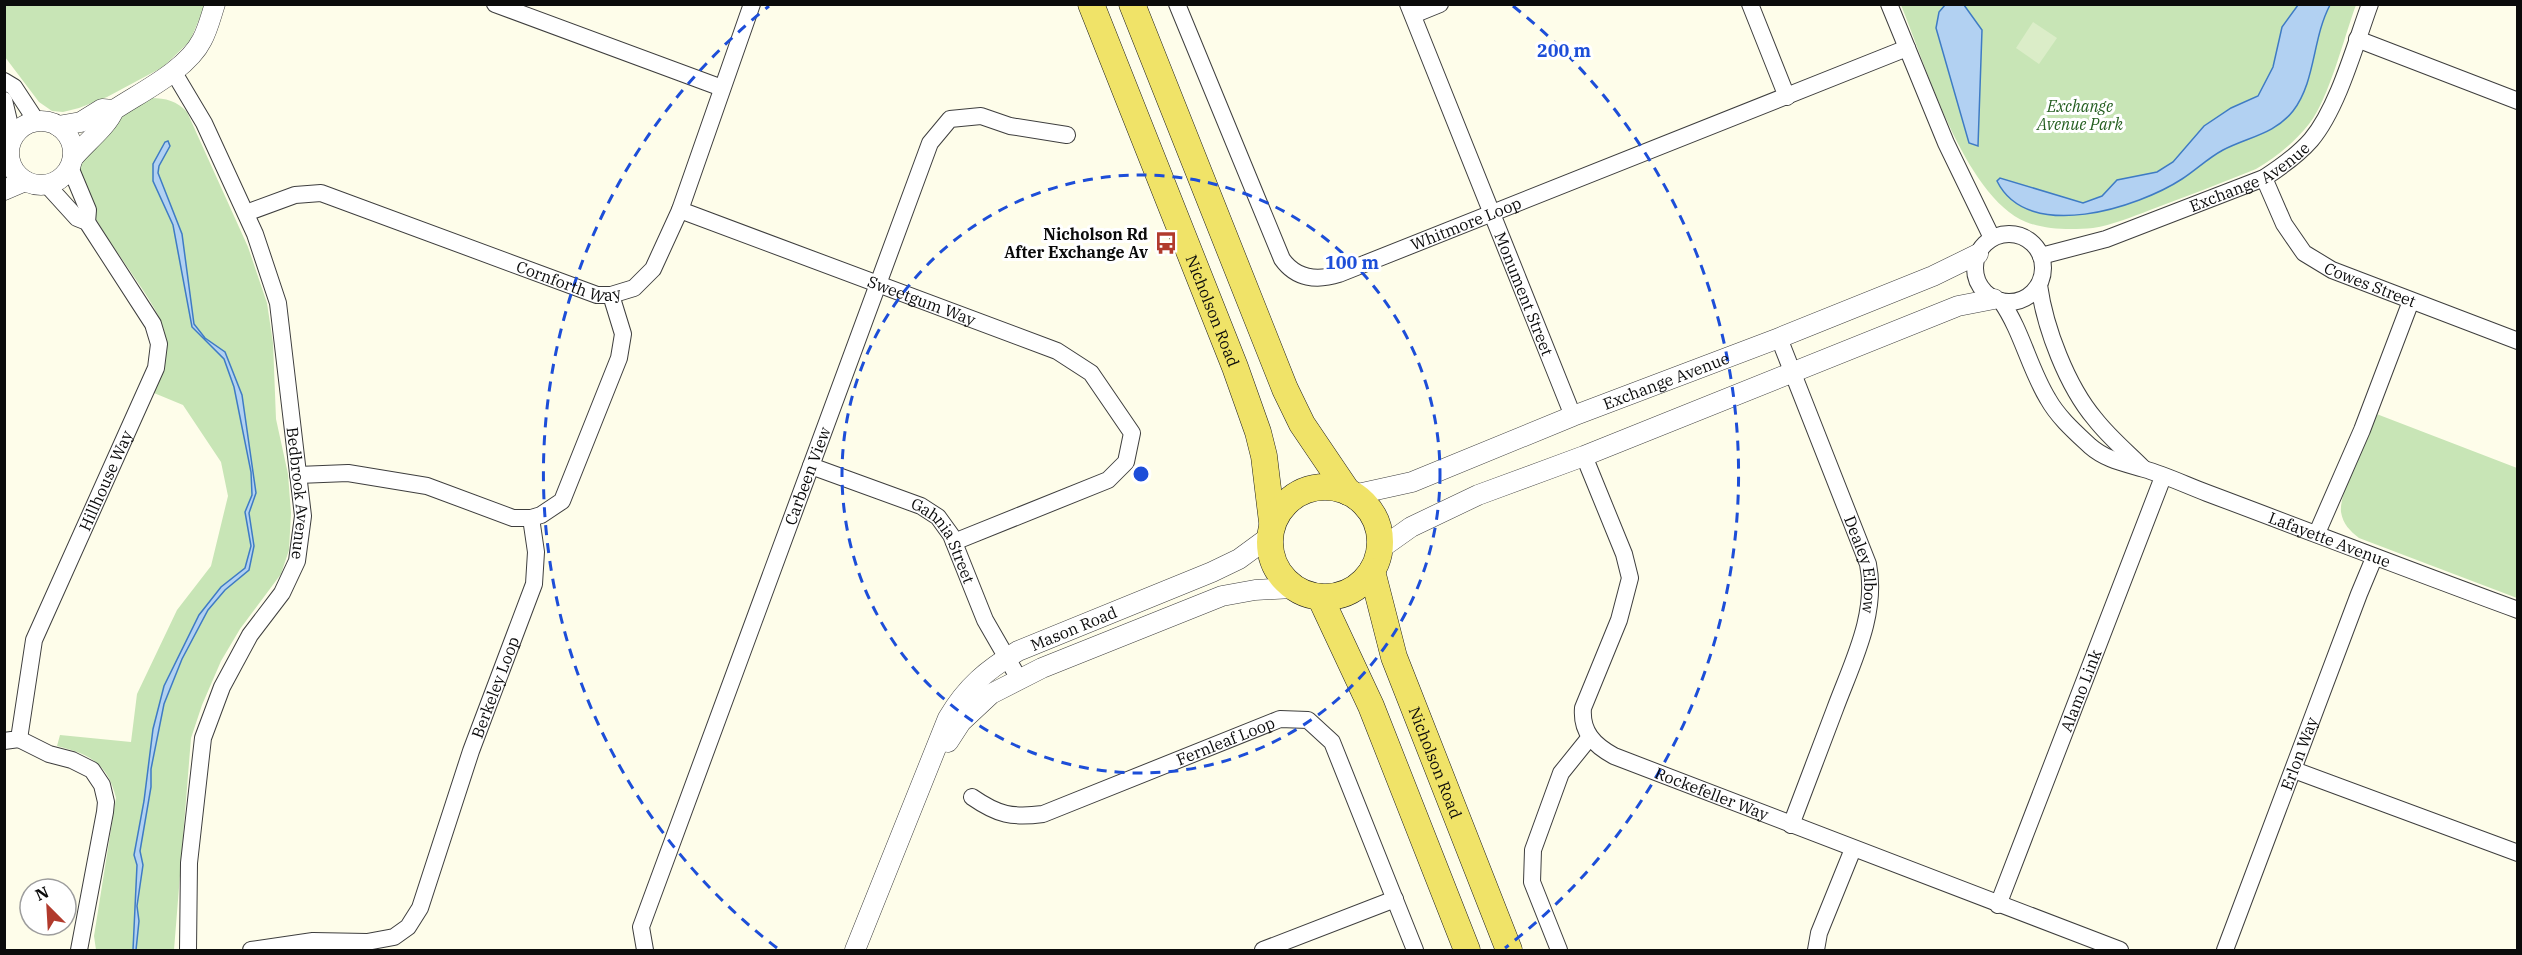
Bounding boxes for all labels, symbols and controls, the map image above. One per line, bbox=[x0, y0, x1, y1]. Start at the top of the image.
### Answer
text: 200 m bbox=[1537, 39, 1592, 62]
park label: Exchange Avenue Park bbox=[2036, 96, 2124, 134]
street label: Exchange Avenue bbox=[2186, 138, 2314, 216]
street label: Whitmore Loop bbox=[1408, 192, 1524, 255]
place label: Nicholson Rd After Exchange Av bbox=[1004, 224, 1148, 262]
street label: Monument Street bbox=[1490, 229, 1558, 359]
bus stop icon: Nicholson Rd After Exchange Av bbox=[1153, 230, 1179, 256]
text: 100 m bbox=[1325, 251, 1380, 274]
street label: Nicholson Road bbox=[1182, 252, 1244, 370]
street label: Cornforth Way bbox=[514, 256, 624, 307]
street label: Cowes Street bbox=[2320, 258, 2419, 311]
street label: Sweetgum Way bbox=[865, 271, 979, 330]
street label: Exchange Avenue bbox=[1600, 348, 1732, 414]
street label: Carbeen View bbox=[780, 424, 835, 528]
street label: Bedbrook Avenue bbox=[283, 426, 313, 561]
street label: Hillhouse Way bbox=[74, 427, 137, 534]
centre of rings bbox=[1131, 464, 1151, 484]
street label: Gahnia Street bbox=[909, 493, 979, 586]
street label: Lafayette Avenue bbox=[2266, 507, 2393, 572]
street label: Dealey Elbow bbox=[1840, 513, 1880, 615]
street label: Mason Road bbox=[1027, 602, 1120, 655]
street label: Berkeley Loop bbox=[467, 633, 523, 741]
street label: Alamo Link bbox=[2056, 646, 2106, 734]
street label: Nicholson Road bbox=[1404, 704, 1466, 821]
street label: Fernleaf Loop bbox=[1173, 712, 1278, 770]
street label: Erlon Way bbox=[2276, 714, 2322, 793]
street label: Rockefeller Way bbox=[1652, 763, 1772, 825]
north arrow bbox=[18, 877, 78, 937]
text: N bbox=[32, 882, 52, 905]

